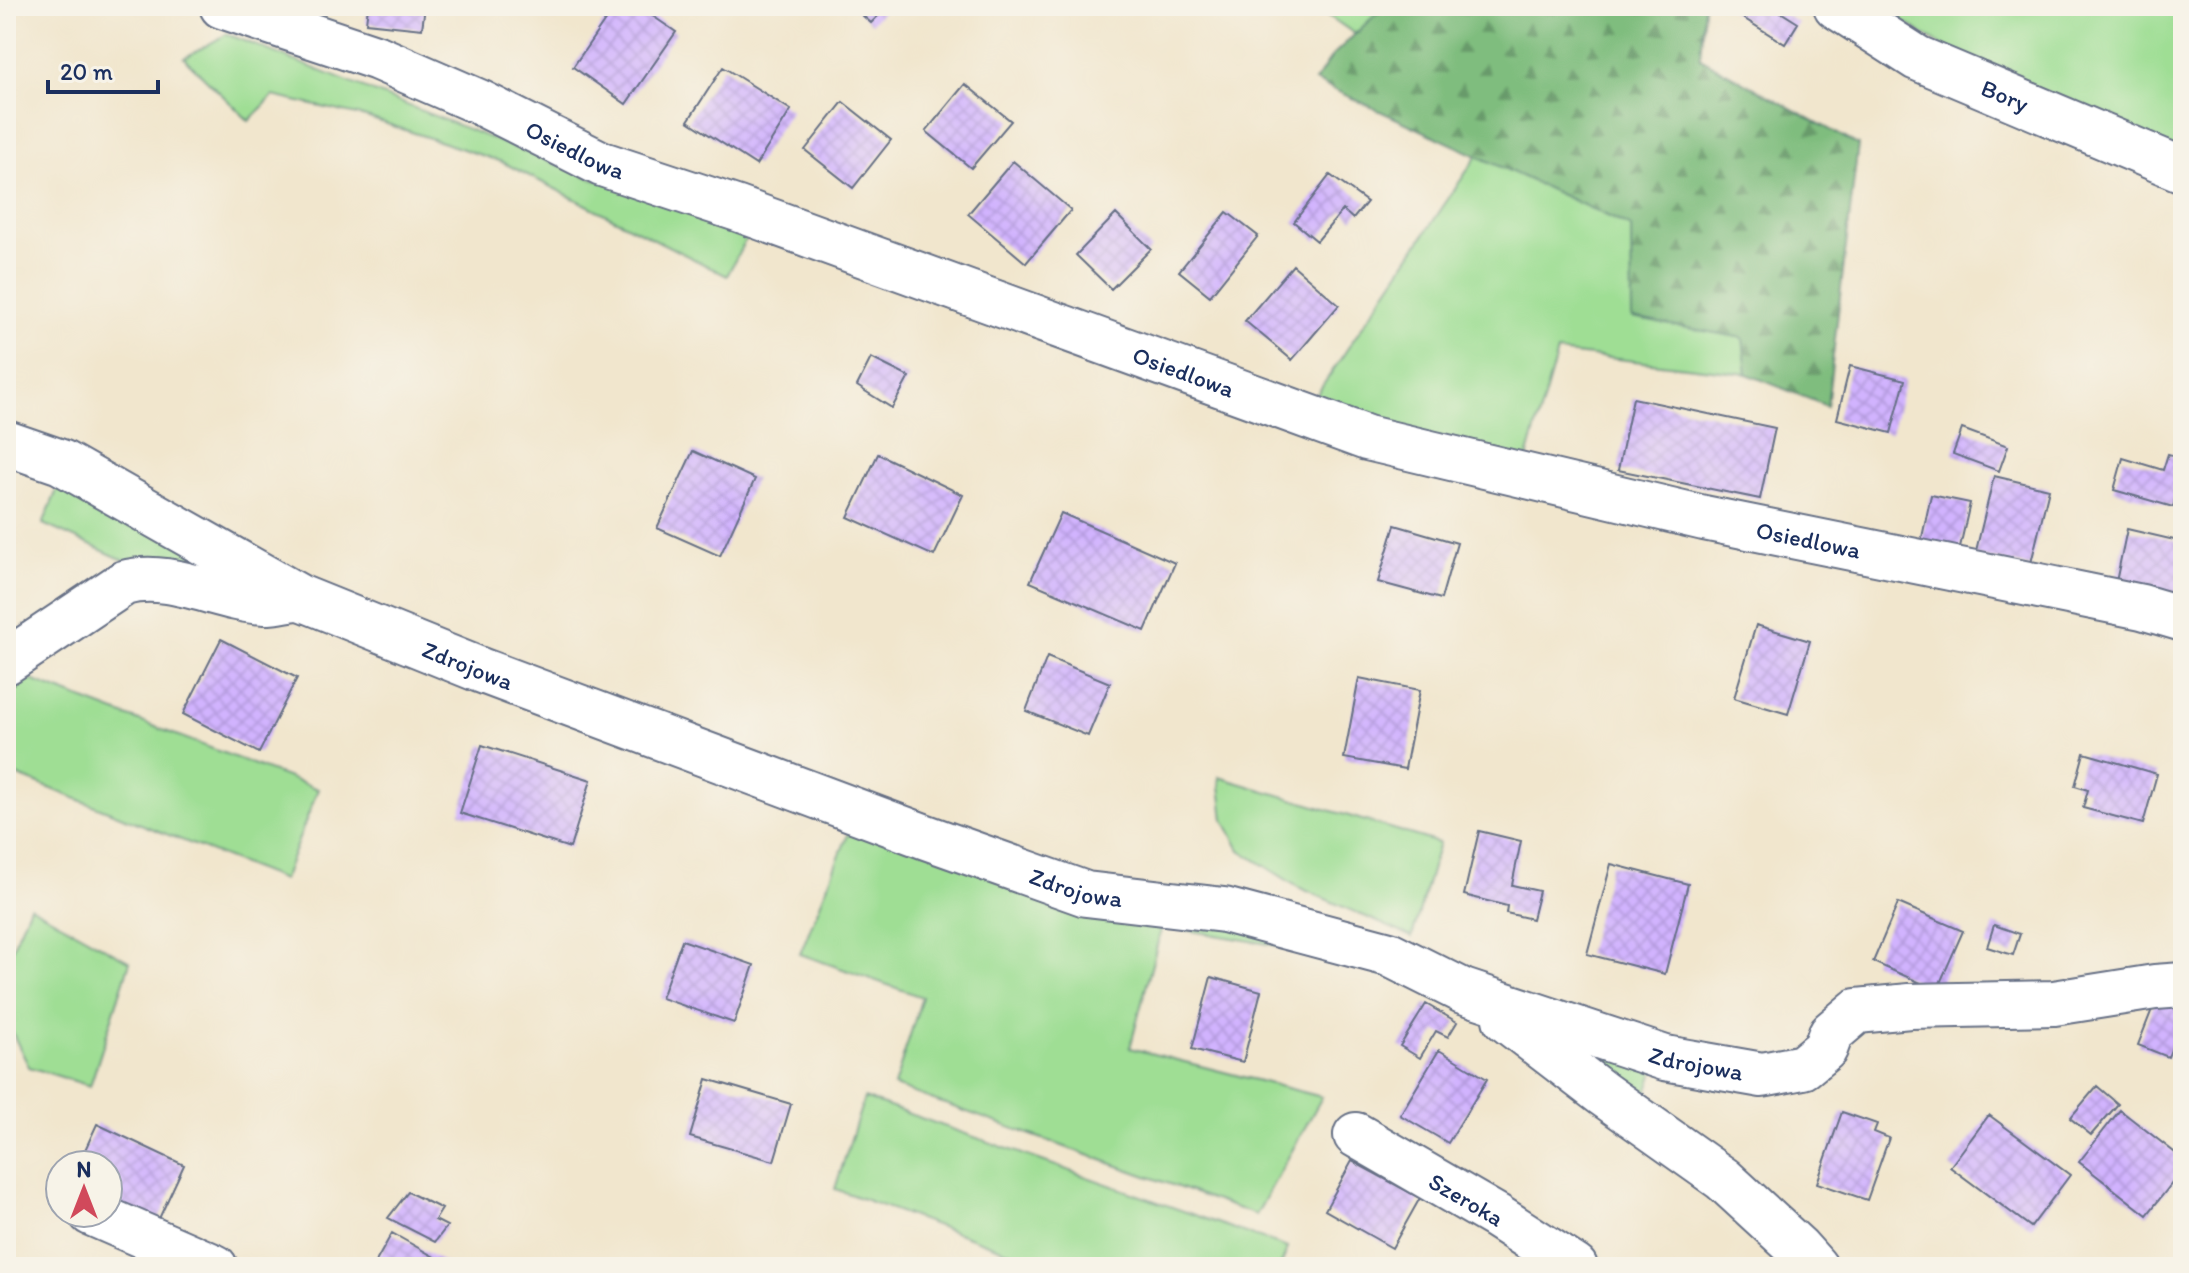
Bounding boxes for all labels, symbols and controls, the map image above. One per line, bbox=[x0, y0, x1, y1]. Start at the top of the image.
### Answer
scale bar bbox=[48, 44, 158, 94]
text: 20 m bbox=[60, 57, 113, 86]
street label: Bory bbox=[1977, 72, 2033, 118]
street label: Osiedlowa bbox=[521, 113, 629, 185]
street label: Osiedlowa bbox=[1129, 339, 1239, 403]
street label: Osiedlowa bbox=[1754, 514, 1864, 564]
street label: Zdrojowa bbox=[418, 634, 518, 696]
street label: Zdrojowa bbox=[1026, 861, 1125, 913]
street label: Zdrojowa bbox=[1645, 1039, 1746, 1086]
north arrow bbox=[44, 1149, 124, 1229]
text: N bbox=[77, 1156, 91, 1183]
street label: Szeroka bbox=[1424, 1166, 1511, 1232]

